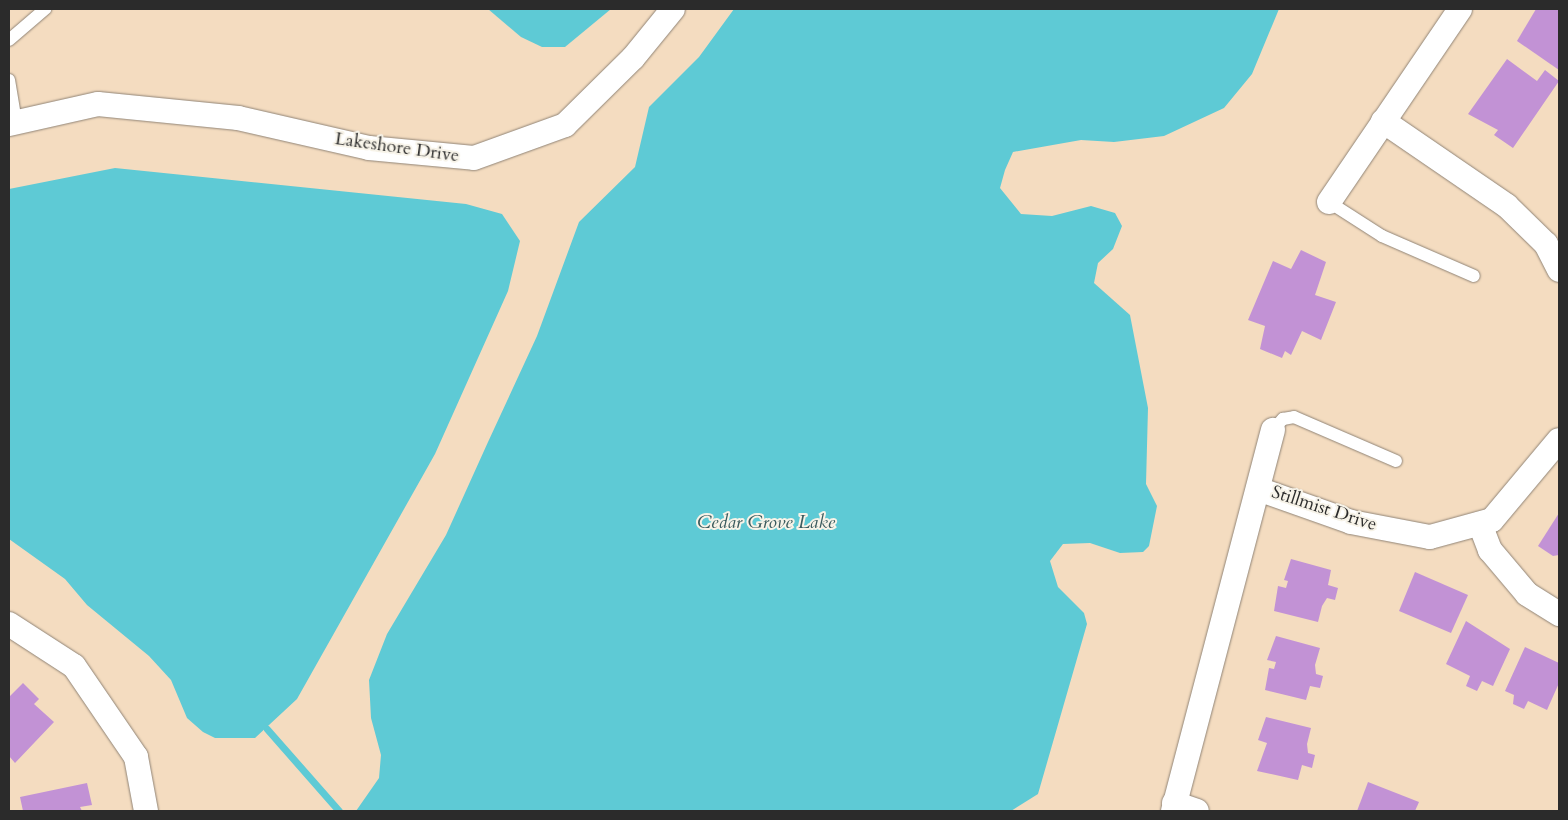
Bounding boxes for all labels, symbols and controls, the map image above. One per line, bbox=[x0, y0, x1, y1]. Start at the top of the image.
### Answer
street label: Lakeshore Drive bbox=[334, 129, 460, 167]
street label: Stillmist Drive bbox=[1269, 482, 1379, 536]
water label: Cedar Grove Lake bbox=[697, 512, 835, 534]

